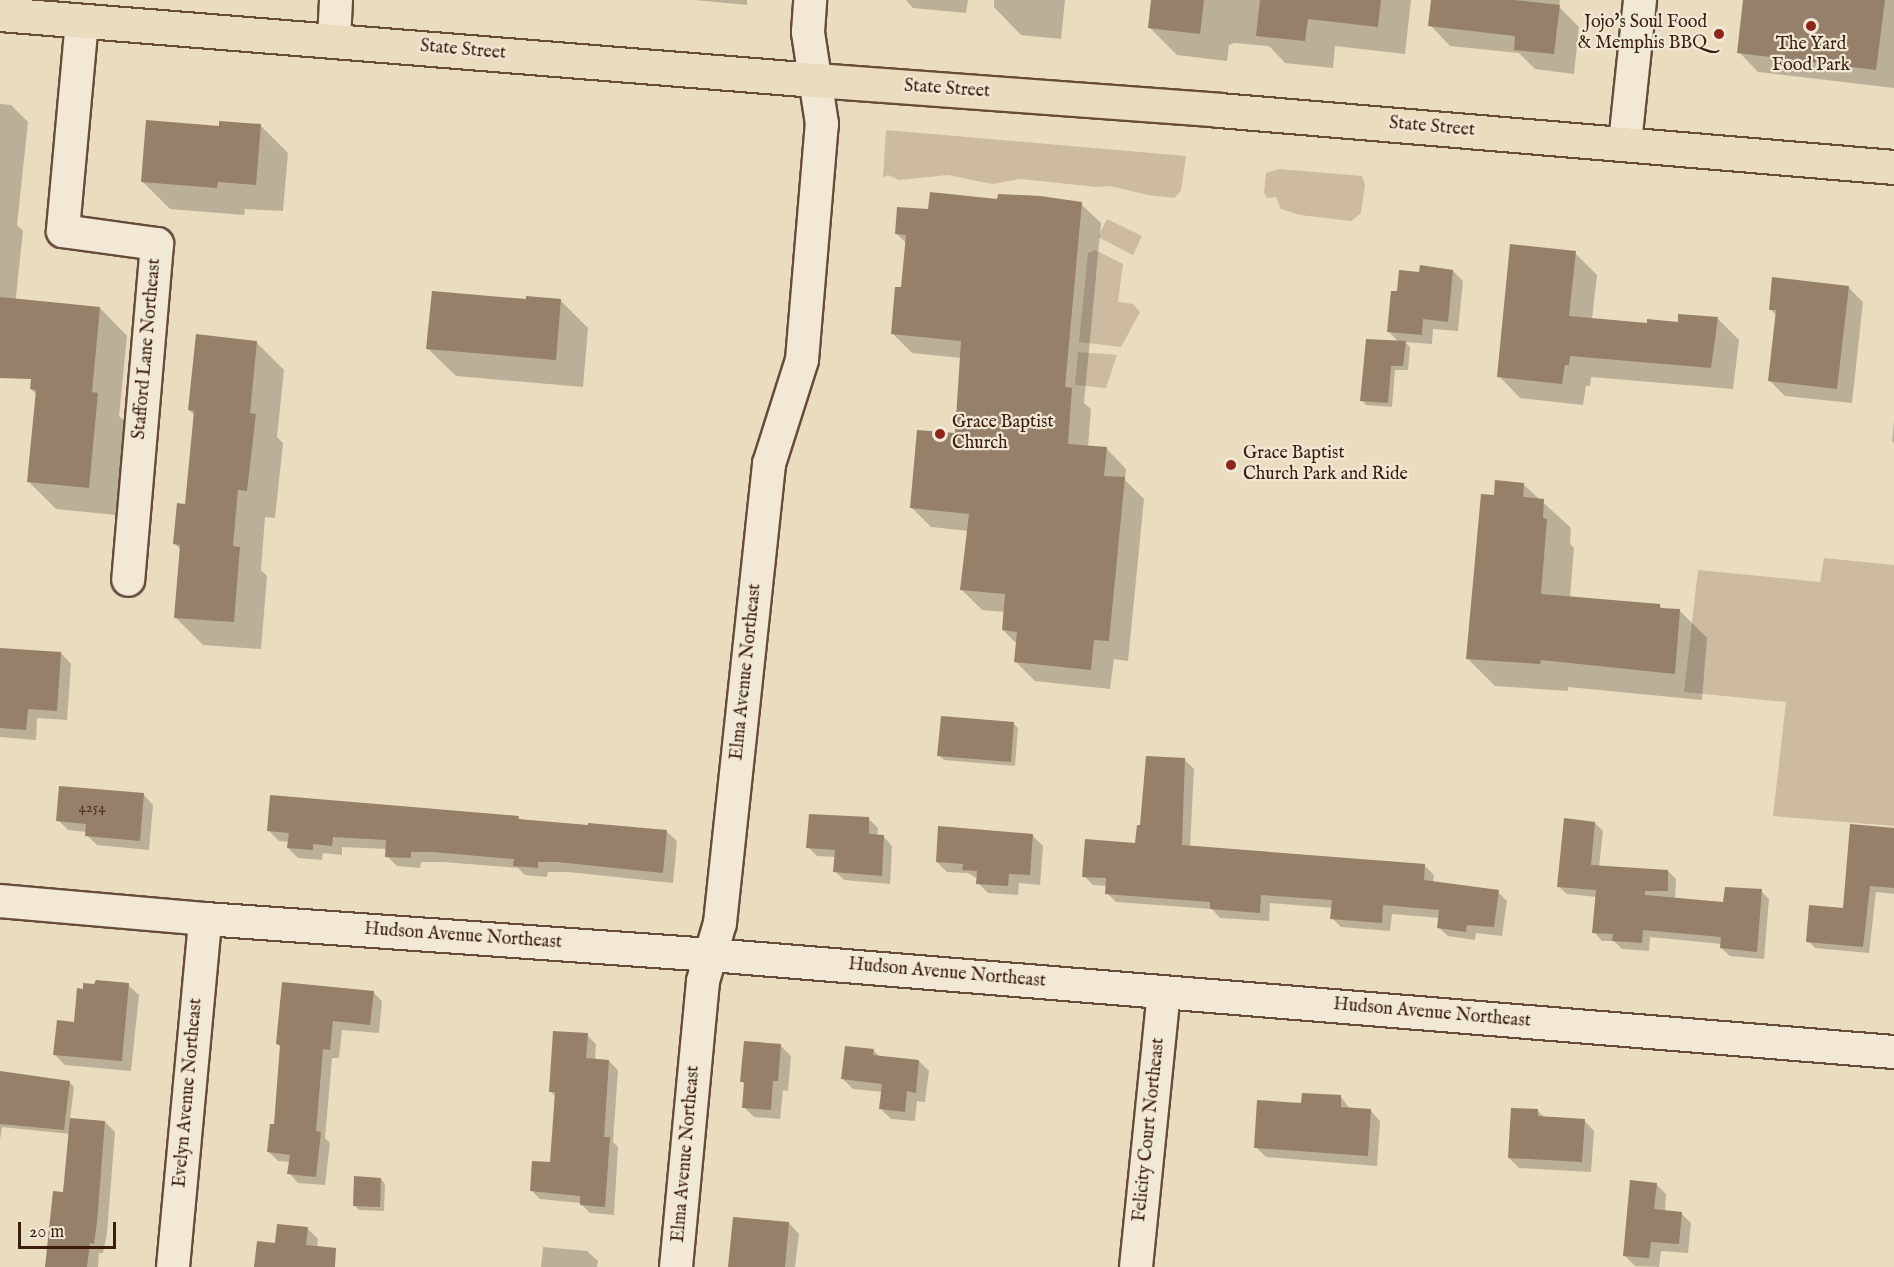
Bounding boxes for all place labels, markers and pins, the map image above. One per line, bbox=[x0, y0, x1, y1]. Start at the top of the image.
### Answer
place label: Jojo's Soul Food & Memphis BBQ bbox=[1578, 13, 1707, 56]
marker: The Yard Food Park bbox=[1804, 19, 1818, 33]
marker: Jojo's Soul Food & Memphis BBQ bbox=[1712, 27, 1726, 41]
place label: The Yard Food Park bbox=[1772, 35, 1850, 78]
place label: Grace Baptist Church bbox=[952, 413, 1054, 456]
marker: Grace Baptist Church bbox=[933, 427, 947, 441]
place label: Grace Baptist Church Park and Ride bbox=[1243, 444, 1408, 486]
marker: Grace Baptist Church Park and Ride bbox=[1224, 458, 1238, 472]

